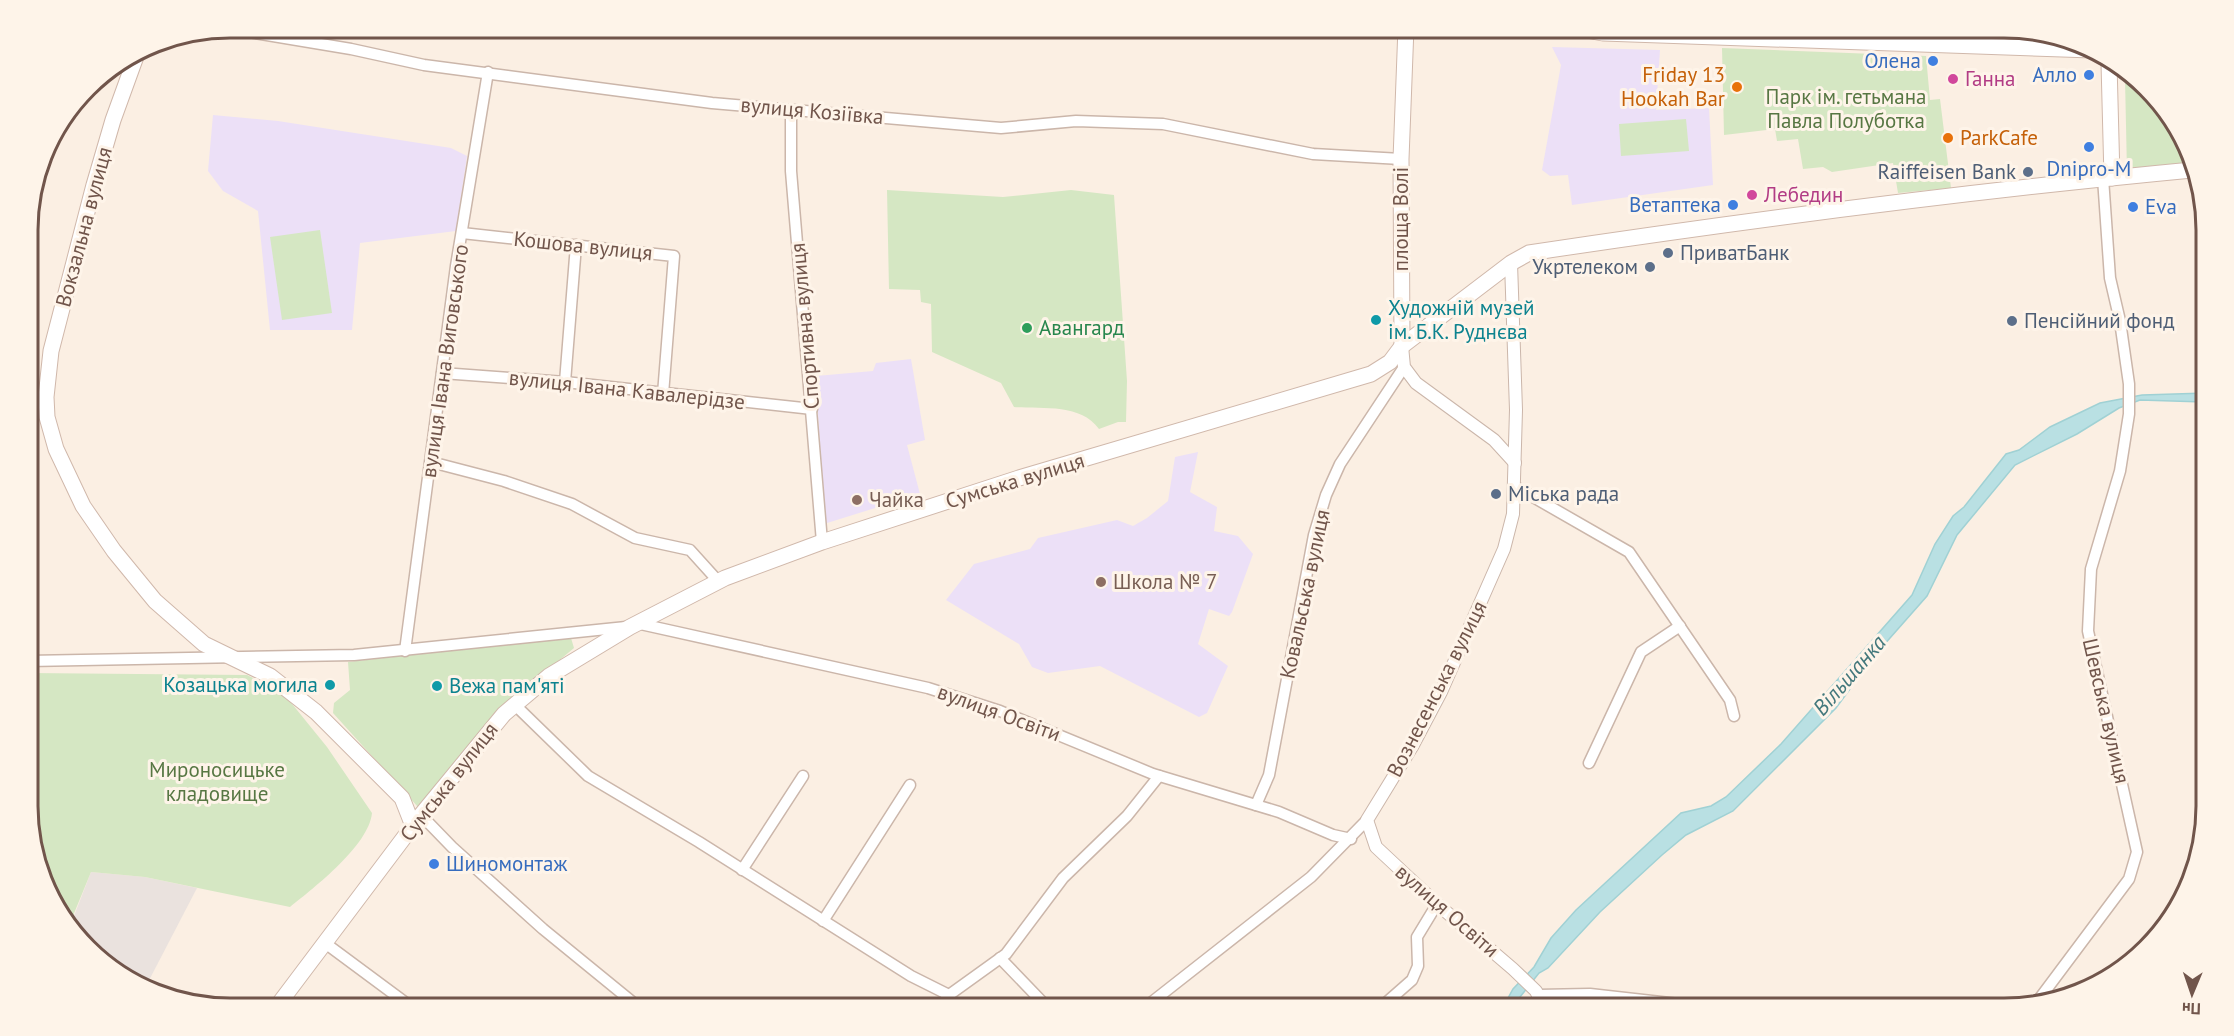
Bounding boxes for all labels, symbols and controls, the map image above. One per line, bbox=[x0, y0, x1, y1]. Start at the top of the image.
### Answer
place label: Олена bbox=[1864, 47, 1921, 74]
marker: Олена bbox=[1926, 54, 1940, 68]
place label: Friday 13 Hookah Bar bbox=[1621, 61, 1725, 112]
place label: Алло bbox=[2032, 61, 2077, 88]
place label: Ганна bbox=[1965, 65, 2015, 92]
marker: Алло bbox=[2082, 68, 2096, 82]
marker: Ганна bbox=[1946, 72, 1960, 86]
marker: Friday 13 Hookah Bar bbox=[1730, 80, 1744, 94]
park label: Парк ім. гетьмана Павла Полуботка bbox=[1766, 83, 1926, 134]
street label: вулиця Козіївка bbox=[739, 91, 885, 130]
place label: ParkCafe bbox=[1960, 124, 2038, 151]
marker: ParkCafe bbox=[1941, 131, 1955, 145]
marker: Dnipro-M bbox=[2082, 140, 2096, 154]
street label: Вокзальна вулиця bbox=[49, 144, 118, 310]
place label: Dnipro-M bbox=[2047, 155, 2131, 182]
place label: Raiffeisen Bank bbox=[1877, 158, 2016, 185]
marker: Raiffeisen Bank bbox=[2021, 165, 2035, 179]
street label: площа Волі bbox=[1387, 167, 1414, 271]
place label: Лебедин bbox=[1763, 181, 1843, 208]
marker: Лебедин bbox=[1745, 188, 1759, 202]
place label: Ветаптека bbox=[1629, 191, 1721, 218]
place label: Eva bbox=[2145, 193, 2177, 220]
marker: Ветаптека bbox=[1726, 198, 1740, 212]
marker: Eva bbox=[2126, 200, 2140, 214]
street label: Кошова вулиця bbox=[512, 225, 654, 266]
place label: ПриватБанк bbox=[1680, 239, 1789, 266]
street label: Спортивна вулиця bbox=[784, 242, 825, 410]
street label: вулиця Івана Виговського bbox=[415, 243, 474, 479]
marker: ПриватБанк bbox=[1661, 246, 1675, 260]
place label: Укртелеком bbox=[1532, 253, 1638, 280]
marker: Укртелеком bbox=[1643, 260, 1657, 274]
place label: Художній музей ім. Б.К. Руднєва bbox=[1388, 294, 1535, 345]
place label: Пенсійний фонд bbox=[2024, 307, 2175, 334]
marker: Художній музей ім. Б.К. Руднєва bbox=[1369, 313, 1383, 327]
place label: Авангард bbox=[1039, 314, 1124, 341]
marker: Пенсійний фонд bbox=[2005, 314, 2019, 328]
marker: Авангард bbox=[1020, 321, 1034, 335]
street label: вулиця Івана Кавалерідзе bbox=[508, 364, 746, 415]
street label: Сумська вулиця bbox=[942, 447, 1088, 514]
place label: Міська рада bbox=[1508, 480, 1619, 507]
place label: Чайка bbox=[869, 486, 924, 513]
marker: Міська рада bbox=[1489, 487, 1503, 501]
marker: Чайка bbox=[850, 493, 864, 507]
street label: Ковальська вулиця bbox=[1273, 507, 1336, 681]
place label: Школа № 7 bbox=[1113, 568, 1217, 595]
marker: Школа № 7 bbox=[1094, 575, 1108, 589]
street label: Вознесенська вулиця bbox=[1380, 596, 1493, 781]
water label: Вільшанка bbox=[1806, 629, 1892, 721]
street label: Шевська вулиця bbox=[2077, 636, 2136, 786]
place label: Козацька могила bbox=[163, 671, 318, 698]
place label: Вежа пам'яті bbox=[449, 672, 565, 699]
marker: Козацька могила bbox=[323, 678, 337, 692]
street label: вулиця Освіти bbox=[934, 678, 1064, 747]
marker: Вежа пам'яті bbox=[430, 679, 444, 693]
street label: Сумська вулиця bbox=[394, 717, 504, 847]
park label: Мироносицьке кладовище bbox=[149, 756, 285, 807]
place label: Шиномонтаж bbox=[446, 850, 567, 877]
marker: Шиномонтаж bbox=[427, 857, 441, 871]
street label: вулиця Освіти bbox=[1390, 858, 1505, 963]
north arrow bbox=[2162, 964, 2222, 1024]
text: Пн bbox=[2182, 999, 2201, 1019]

